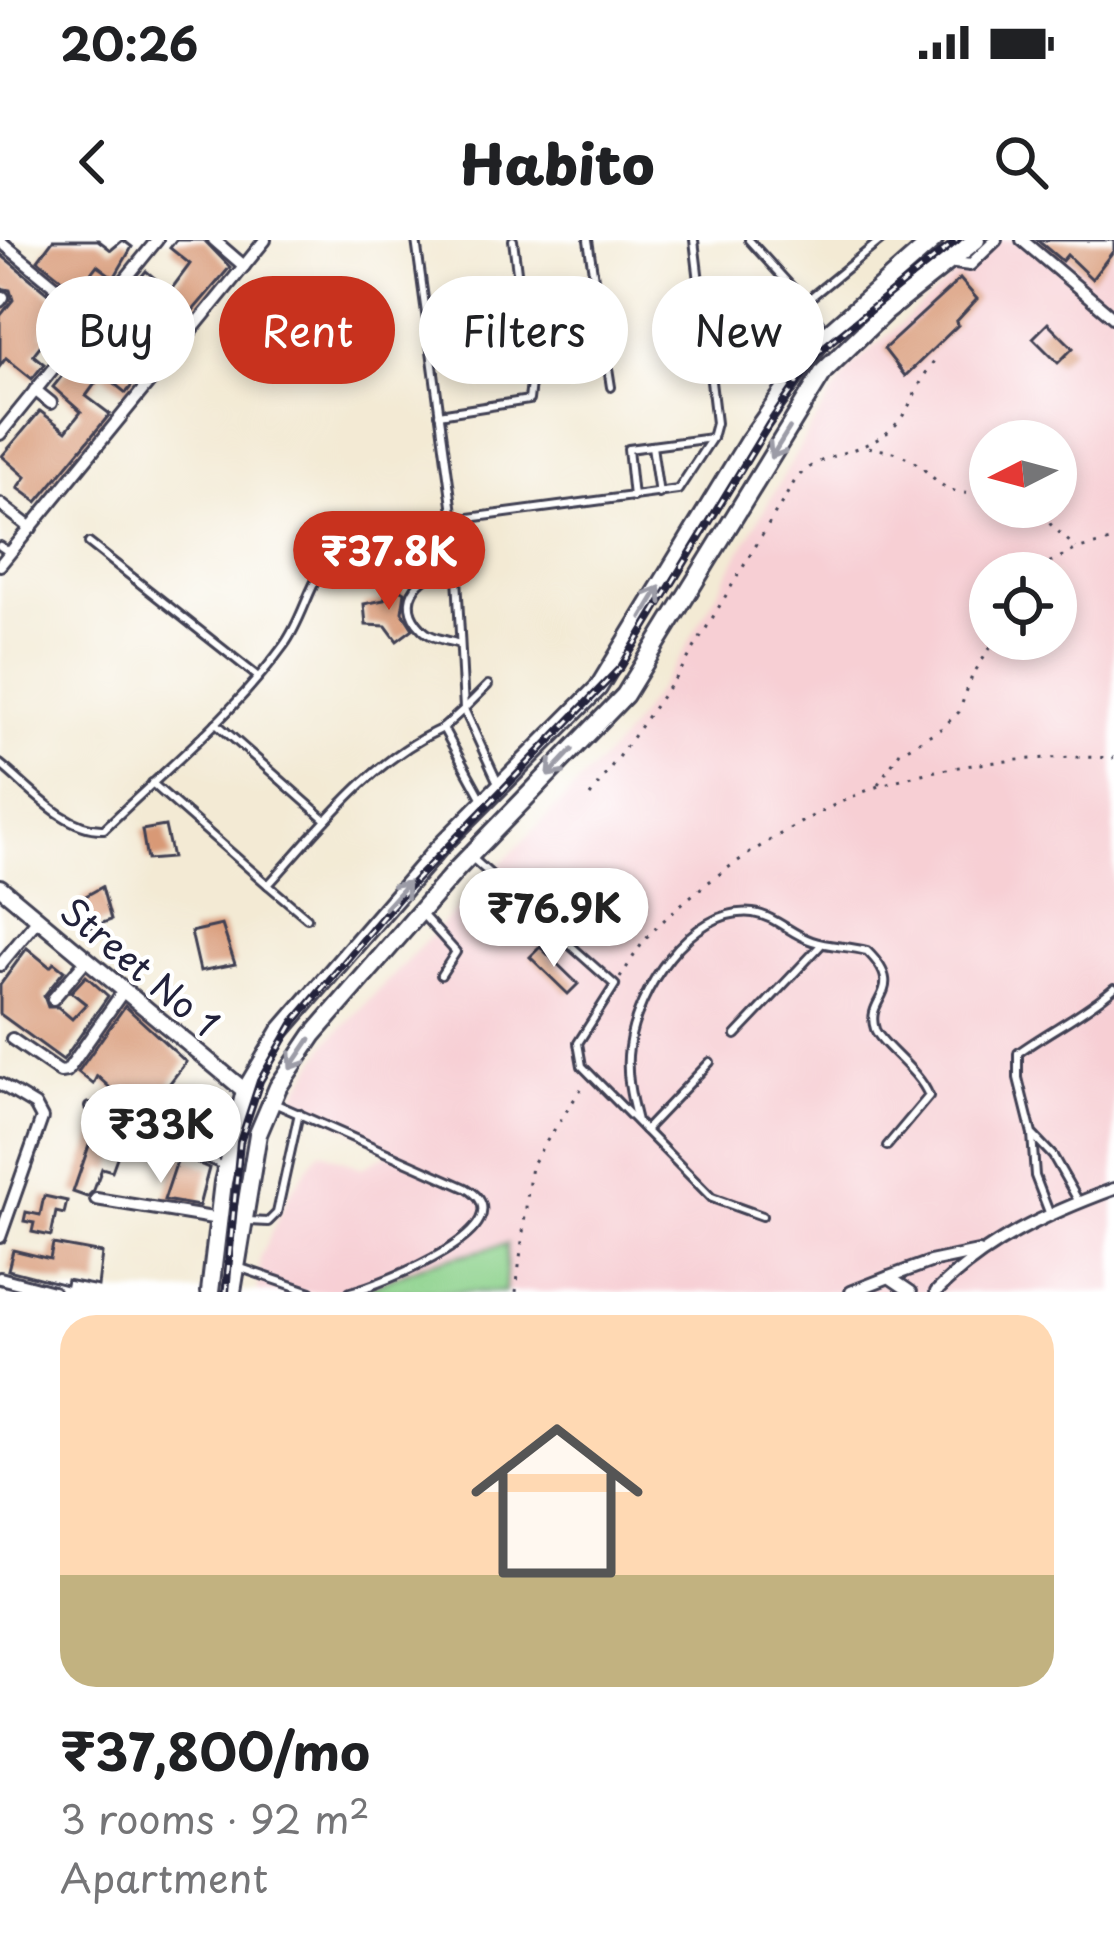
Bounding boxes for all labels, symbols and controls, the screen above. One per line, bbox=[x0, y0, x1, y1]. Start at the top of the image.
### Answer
text: 20:26 bbox=[60, 8, 198, 76]
text: Habito bbox=[460, 122, 654, 203]
icon: back bbox=[60, 129, 126, 195]
icon: search bbox=[988, 129, 1054, 195]
chip: Buy bbox=[36, 276, 195, 384]
chip: Rent bbox=[219, 276, 395, 384]
chip: Filters bbox=[419, 276, 628, 384]
chip: New bbox=[652, 276, 824, 384]
north arrow bbox=[969, 420, 1077, 528]
map controls bbox=[969, 420, 1077, 660]
one-way arrow bbox=[768, 425, 792, 459]
pin: ₹37.8K bbox=[291, 511, 487, 613]
text: ₹37.8K bbox=[320, 520, 458, 579]
button: locate bbox=[969, 552, 1077, 660]
one-way arrow bbox=[639, 586, 663, 620]
one-way arrow bbox=[546, 748, 574, 778]
pin: ₹76.9K bbox=[456, 868, 652, 970]
text: ₹76.9K bbox=[486, 877, 622, 936]
one-way arrow bbox=[383, 881, 410, 911]
street label: Street No 1 bbox=[50, 883, 232, 1049]
one-way arrow bbox=[288, 1036, 313, 1070]
pin: ₹33K bbox=[90, 1084, 232, 1186]
text: ₹33K bbox=[108, 1093, 214, 1152]
icon: home bbox=[449, 1393, 665, 1609]
text: ₹37,800/mo bbox=[60, 1711, 370, 1788]
text: 3 rooms · 92 m² bbox=[60, 1788, 370, 1847]
text: Apartment bbox=[60, 1847, 268, 1906]

